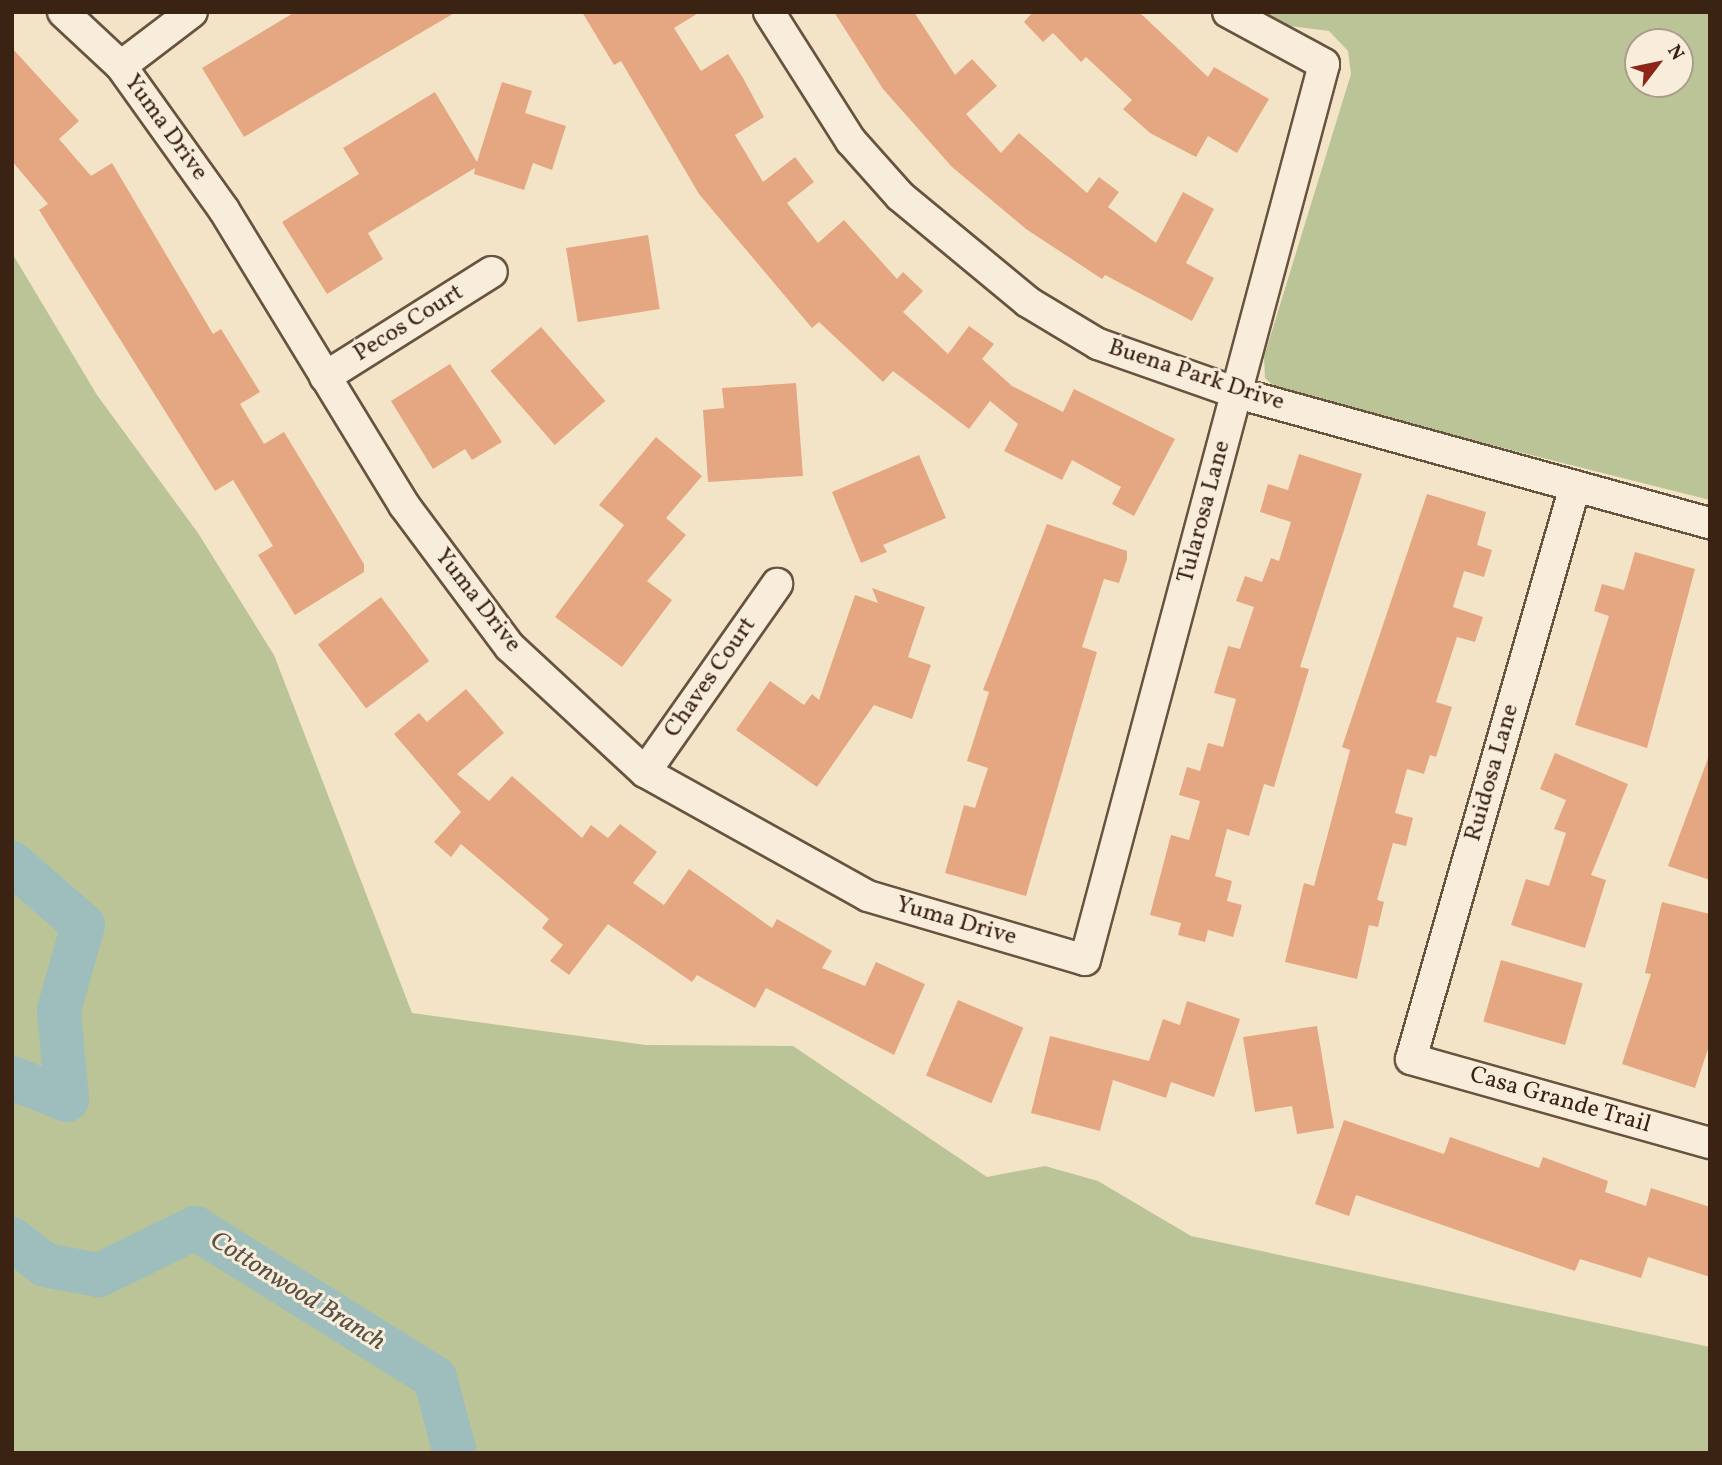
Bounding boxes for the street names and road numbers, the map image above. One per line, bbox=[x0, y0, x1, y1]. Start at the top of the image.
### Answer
street label: Yuma Drive bbox=[117, 69, 213, 187]
street label: Pecos Court bbox=[349, 279, 469, 369]
street label: Buena Park Drive bbox=[1104, 334, 1288, 418]
street label: Tularosa Lane bbox=[1172, 438, 1238, 586]
street label: Yuma Drive bbox=[427, 543, 527, 659]
street label: Chaves Court bbox=[659, 612, 763, 744]
street label: Ruidosa Lane bbox=[1460, 701, 1526, 845]
street label: Yuma Drive bbox=[892, 891, 1020, 953]
street label: Casa Grande Trail bbox=[1466, 1061, 1654, 1141]

